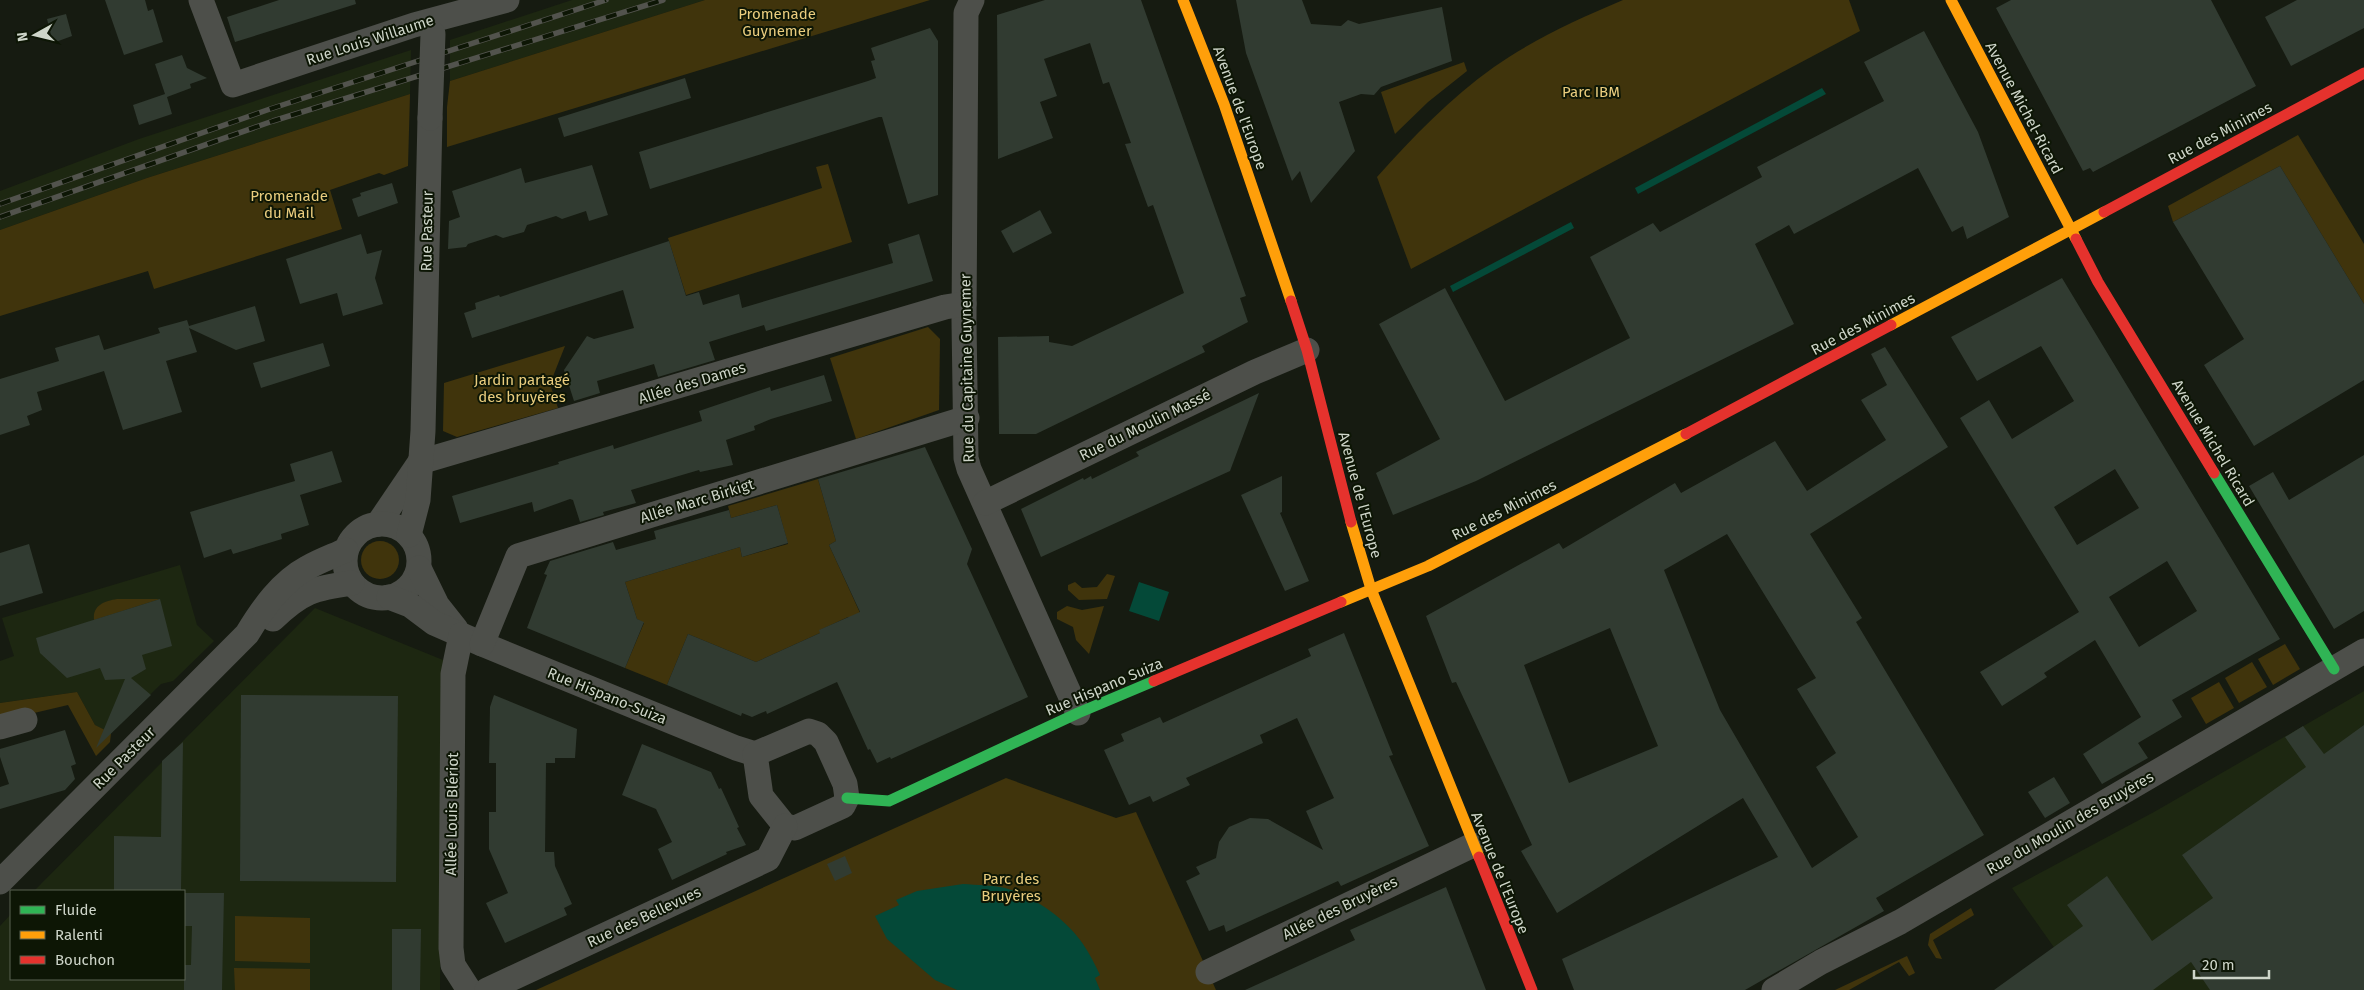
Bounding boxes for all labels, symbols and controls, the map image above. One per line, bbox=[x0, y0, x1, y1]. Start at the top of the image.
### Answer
park label: Promenade Guynemer bbox=[738, 5, 816, 40]
north arrow bbox=[10, 10, 60, 60]
street label: Rue Louis Willaume bbox=[304, 11, 436, 69]
text: N bbox=[14, 31, 32, 43]
street label: Avenue Michel-Ricard bbox=[1982, 39, 2066, 177]
street label: Avenue de l'Europe bbox=[1209, 44, 1271, 172]
park label: Parc IBM bbox=[1562, 83, 1620, 101]
street label: Rue des Minimes bbox=[2165, 98, 2275, 168]
park label: Promenade du Mail bbox=[250, 187, 328, 222]
street label: Rue Pasteur bbox=[417, 190, 437, 272]
street label: Rue du Capitaine Guynemer bbox=[956, 273, 978, 463]
street label: Rue des Minimes bbox=[1808, 289, 1918, 359]
street label: Allée des Dames bbox=[636, 358, 748, 408]
park label: Jardin partagé des bruyères bbox=[474, 371, 570, 406]
street label: Avenue Michel Ricard bbox=[2168, 376, 2258, 510]
street label: Rue du Moulin Massé bbox=[1076, 385, 1214, 465]
street label: Avenue de l'Europe bbox=[1334, 430, 1386, 560]
street label: Allée Marc Birkigt bbox=[638, 475, 757, 527]
street label: Rue des Minimes bbox=[1449, 476, 1559, 544]
street label: Rue Hispano Suiza bbox=[1043, 654, 1165, 720]
street label: Rue Hispano-Suiza bbox=[545, 664, 669, 728]
street label: Rue Pasteur bbox=[89, 723, 159, 793]
street label: Allée Louis Blériot bbox=[442, 752, 462, 876]
street label: Rue du Moulin des Bruyères bbox=[1983, 768, 2157, 878]
street label: Avenue de l'Europe bbox=[1467, 809, 1533, 937]
park label: Parc des Bruyères bbox=[981, 870, 1041, 905]
street label: Allée des Bruyères bbox=[1280, 872, 1400, 944]
street label: Rue des Bellevues bbox=[584, 883, 704, 951]
legend bbox=[10, 890, 185, 980]
text: Fluide bbox=[55, 901, 97, 919]
text: Ralenti bbox=[55, 926, 103, 944]
scale bar bbox=[2194, 948, 2269, 980]
text: Bouchon bbox=[55, 951, 115, 969]
text: 20 m bbox=[2202, 956, 2235, 974]

